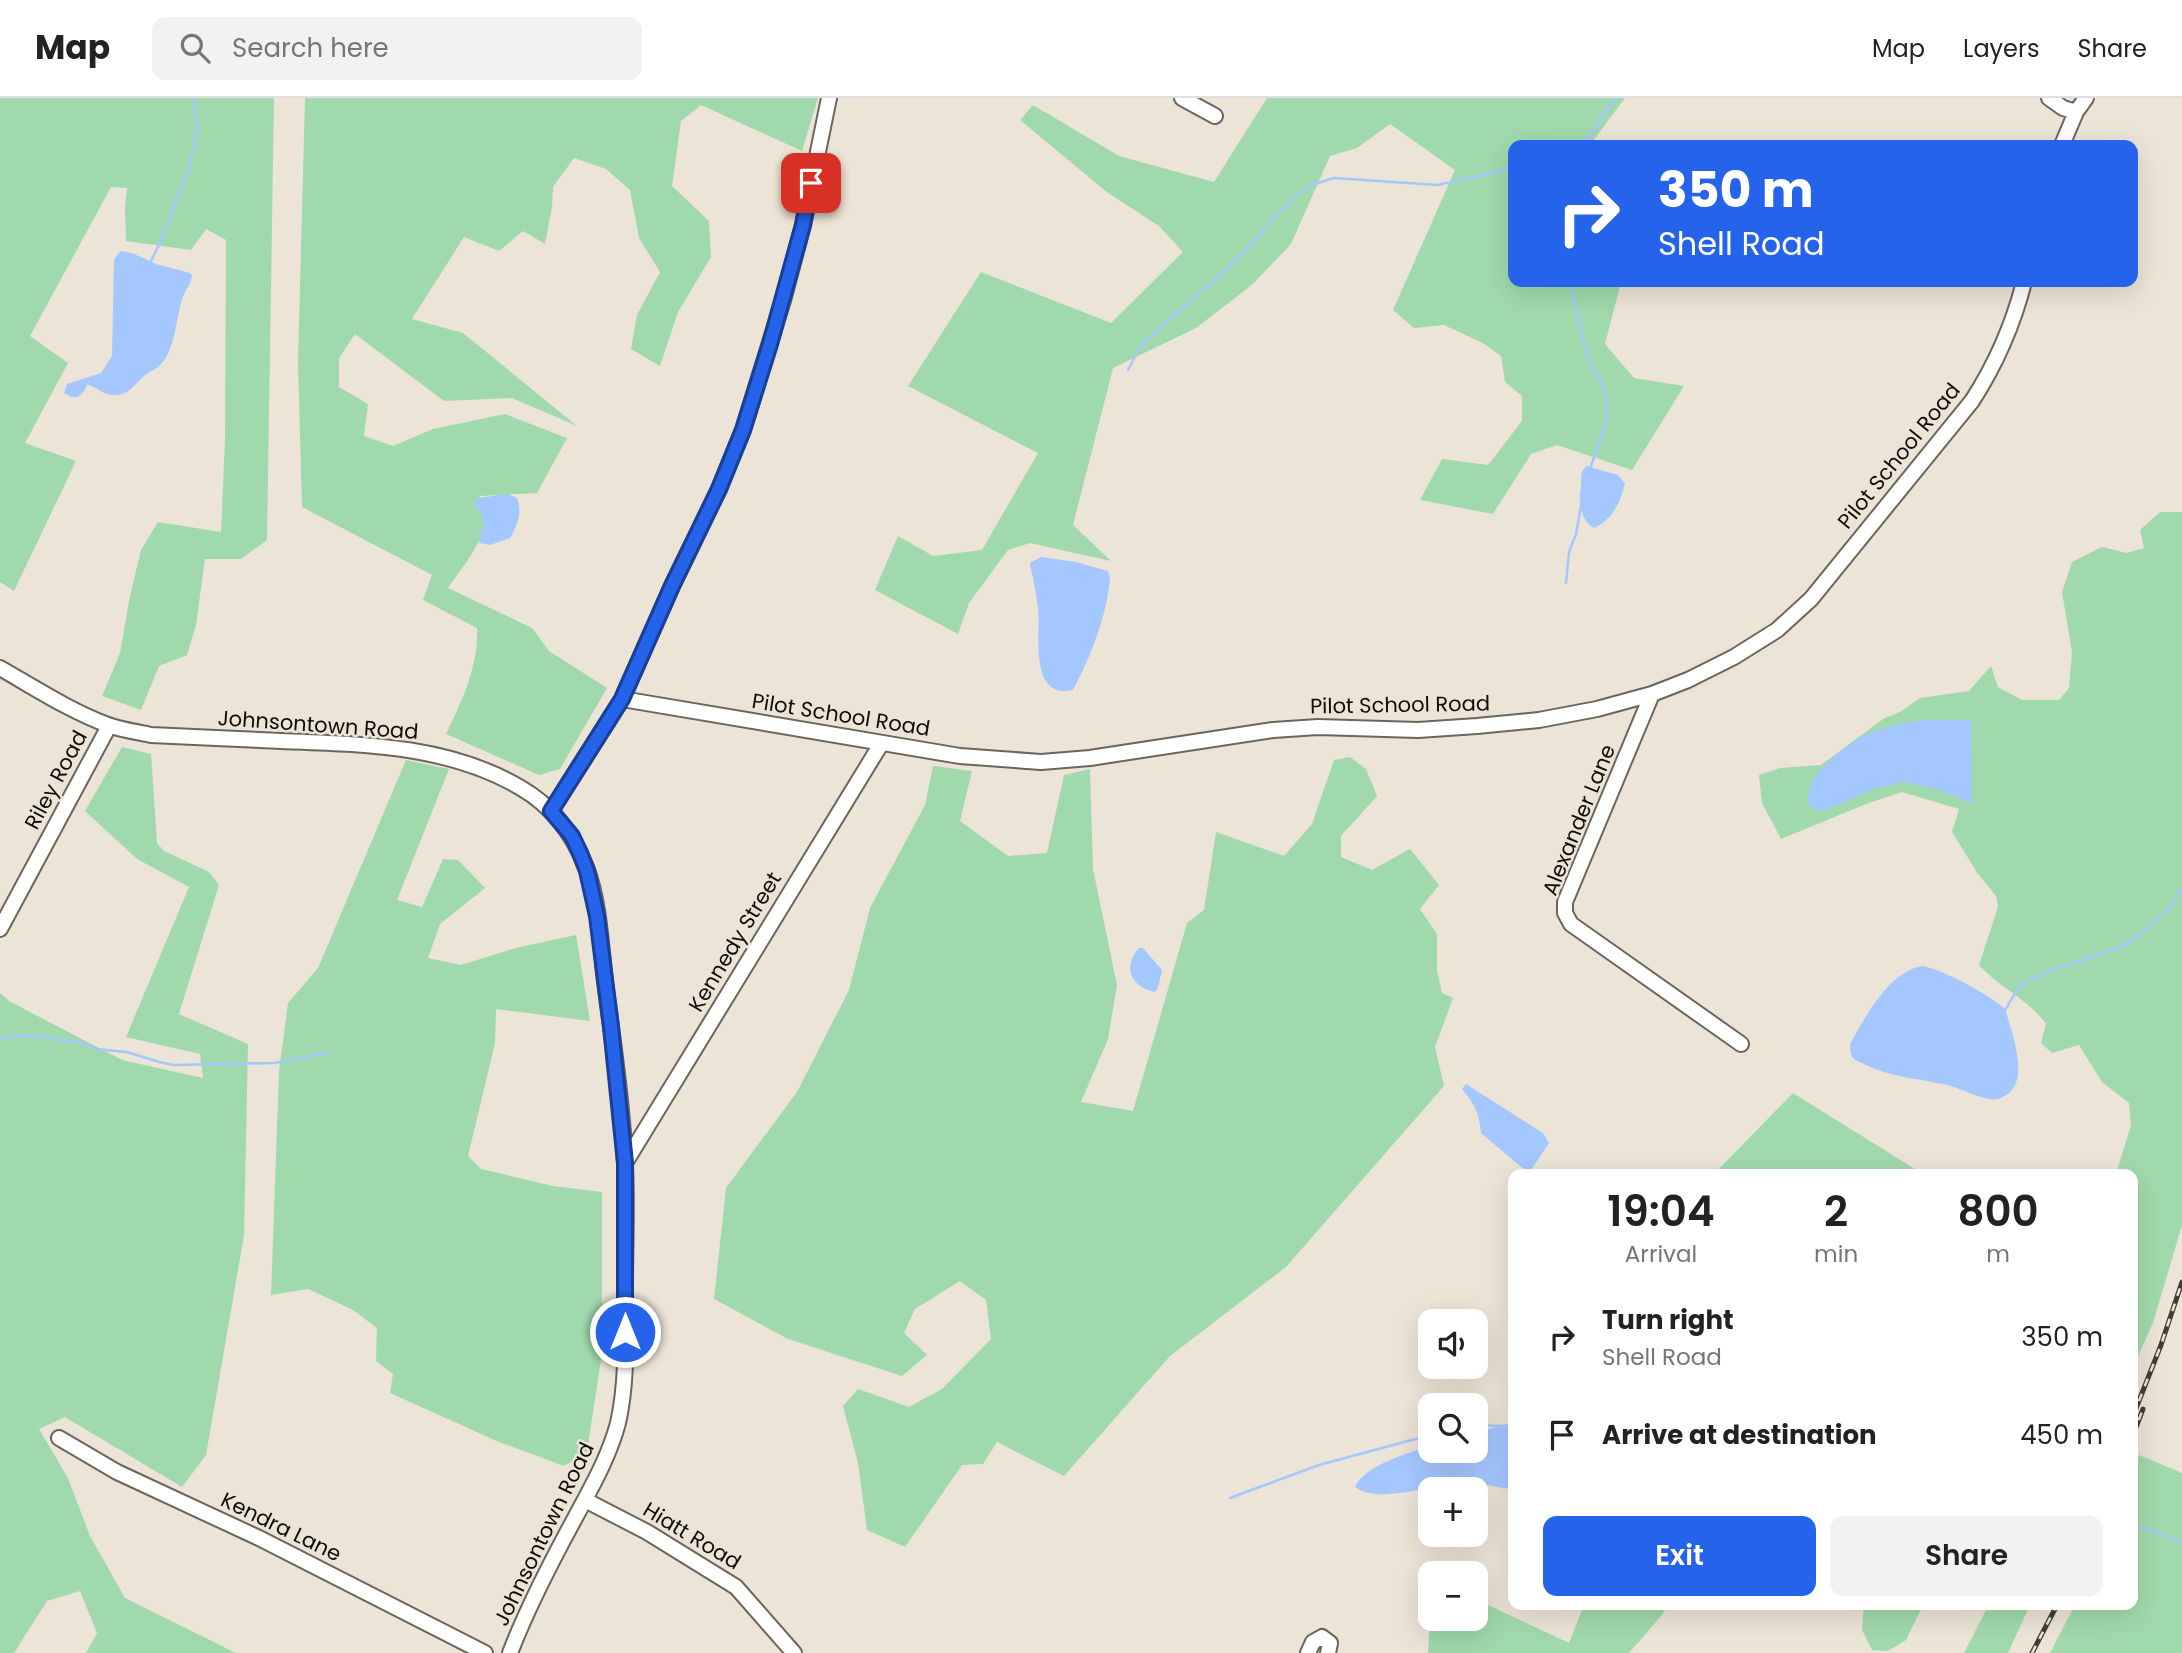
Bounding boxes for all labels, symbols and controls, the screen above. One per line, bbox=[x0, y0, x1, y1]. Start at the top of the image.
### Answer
search box bbox=[152, 17, 642, 80]
text: Map bbox=[35, 24, 110, 71]
icon: search bbox=[176, 29, 214, 67]
text: Search here bbox=[232, 30, 389, 66]
text: Map bbox=[1872, 32, 1925, 65]
text: Layers bbox=[1963, 32, 2039, 65]
text: Share bbox=[2077, 32, 2147, 65]
pin bbox=[781, 153, 841, 213]
text: 350 m bbox=[1658, 156, 1814, 224]
icon: arrive bbox=[792, 164, 830, 202]
icon: right bbox=[1543, 168, 1634, 259]
text: Shell Road bbox=[1658, 221, 1825, 266]
street label: Pilot School Road bbox=[1831, 377, 1967, 535]
street label: Pilot School Road bbox=[750, 686, 932, 743]
street label: Pilot School Road bbox=[1310, 688, 1490, 721]
street label: Johnsontown Road bbox=[217, 703, 419, 746]
street label: Riley Road bbox=[17, 725, 94, 834]
street label: Alexander Lane bbox=[1535, 740, 1622, 900]
street label: Kennedy Street bbox=[681, 866, 788, 1017]
text: 19:04 bbox=[1607, 1182, 1715, 1241]
text: 2 bbox=[1824, 1182, 1848, 1241]
text: 800 bbox=[1957, 1182, 2039, 1241]
text: Arrival bbox=[1625, 1238, 1697, 1270]
text: min bbox=[1814, 1238, 1858, 1270]
text: m bbox=[1986, 1238, 2010, 1270]
position arrow bbox=[588, 1295, 662, 1369]
text: Turn right bbox=[1602, 1302, 1734, 1338]
map controls bbox=[1418, 1309, 1488, 1631]
button: sound bbox=[1418, 1309, 1488, 1379]
icon: right bbox=[1543, 1318, 1581, 1356]
text: 350 m bbox=[2021, 1319, 2103, 1355]
text: Shell Road bbox=[1602, 1341, 1722, 1373]
button: search bbox=[1418, 1393, 1488, 1463]
icon: arrive bbox=[1543, 1416, 1581, 1454]
text: Arrive at destination bbox=[1602, 1417, 1877, 1453]
text: 450 m bbox=[2020, 1417, 2103, 1453]
street label: Johnsontown Road bbox=[486, 1437, 601, 1631]
button: + bbox=[1418, 1477, 1488, 1547]
street label: Kendra Lane bbox=[216, 1485, 346, 1568]
street label: Hiatt Road bbox=[638, 1495, 747, 1576]
button: Exit bbox=[1543, 1516, 1816, 1596]
button: Share bbox=[1830, 1516, 2103, 1596]
button: − bbox=[1418, 1561, 1488, 1631]

